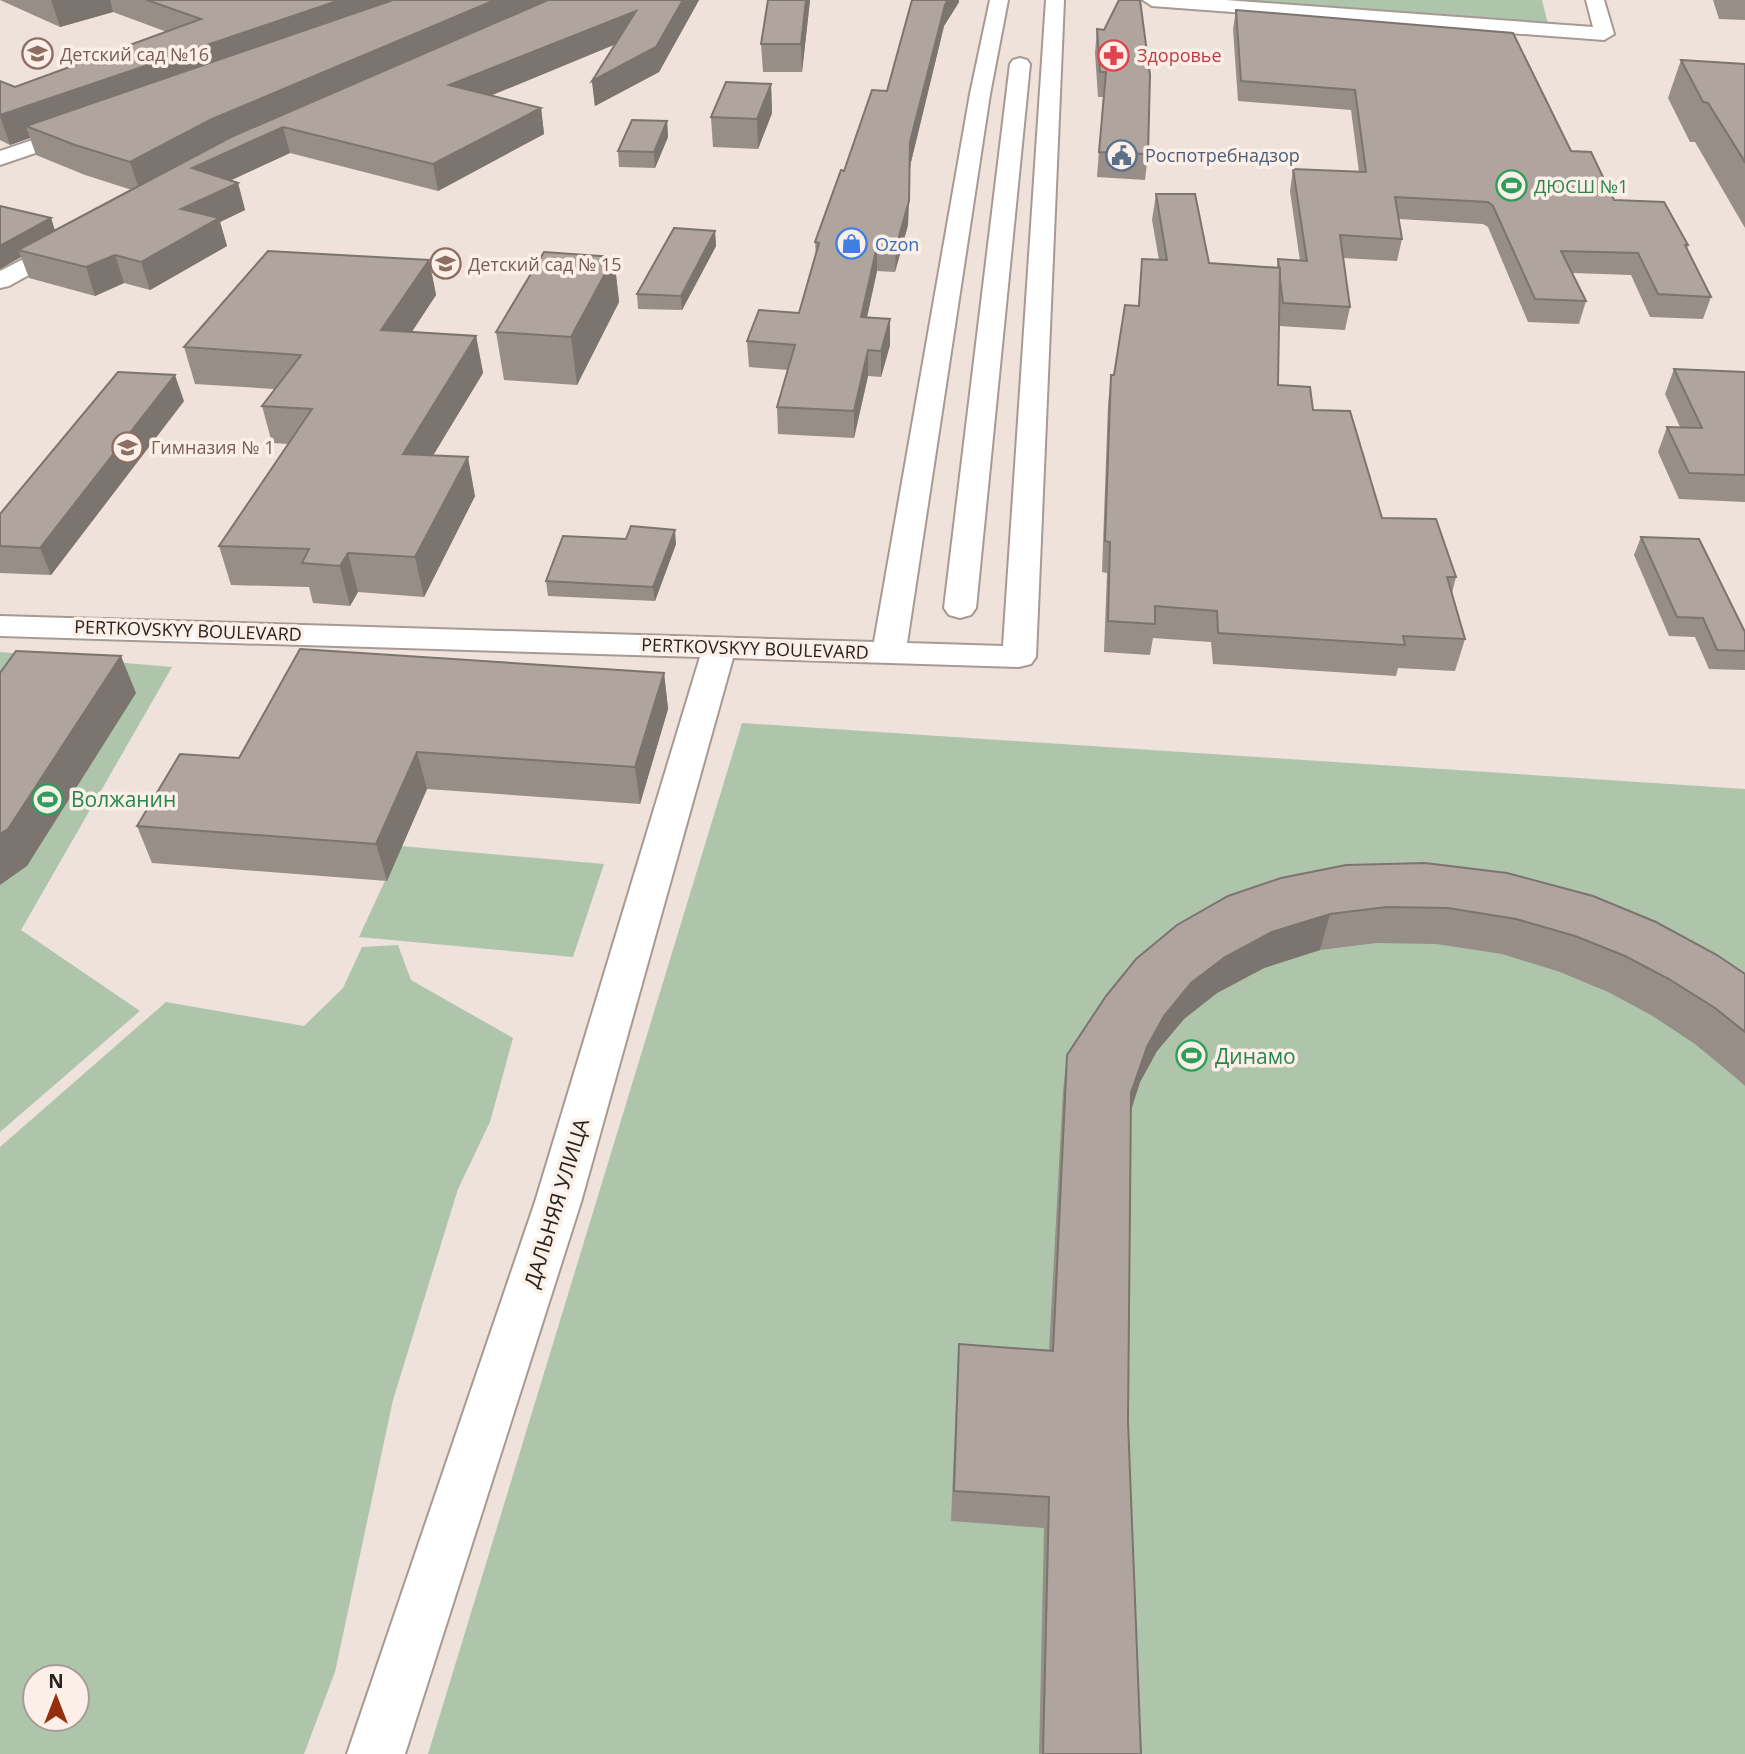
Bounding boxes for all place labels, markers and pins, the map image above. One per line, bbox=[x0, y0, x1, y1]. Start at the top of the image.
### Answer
school or university icon: Детский сад №16 bbox=[20, 37, 54, 71]
pharmacy icon: Здоровье bbox=[1097, 38, 1131, 72]
place label: Детский сад №16 bbox=[60, 42, 209, 66]
place label: Здоровье bbox=[1137, 43, 1222, 67]
public building icon: Роспотребнадзор bbox=[1105, 138, 1139, 172]
place label: Роспотребнадзор bbox=[1145, 143, 1300, 167]
sports icon: ДЮСШ №1 bbox=[1494, 169, 1528, 203]
place label: ДЮСШ №1 bbox=[1534, 174, 1628, 198]
shop icon: Ozon bbox=[835, 227, 869, 261]
place label: Ozon bbox=[875, 232, 919, 256]
school or university icon: Детский сад № 15 bbox=[428, 247, 462, 281]
place label: Детский сад № 15 bbox=[468, 252, 622, 276]
school or university icon: Гимназия № 1 bbox=[111, 430, 145, 464]
place label: Гимназия № 1 bbox=[151, 435, 275, 459]
sports icon: Волжанин bbox=[31, 782, 65, 816]
place label: Волжанин bbox=[71, 785, 176, 813]
sports icon: Динамо bbox=[1175, 1039, 1209, 1073]
place label: Динамо bbox=[1215, 1042, 1296, 1070]

